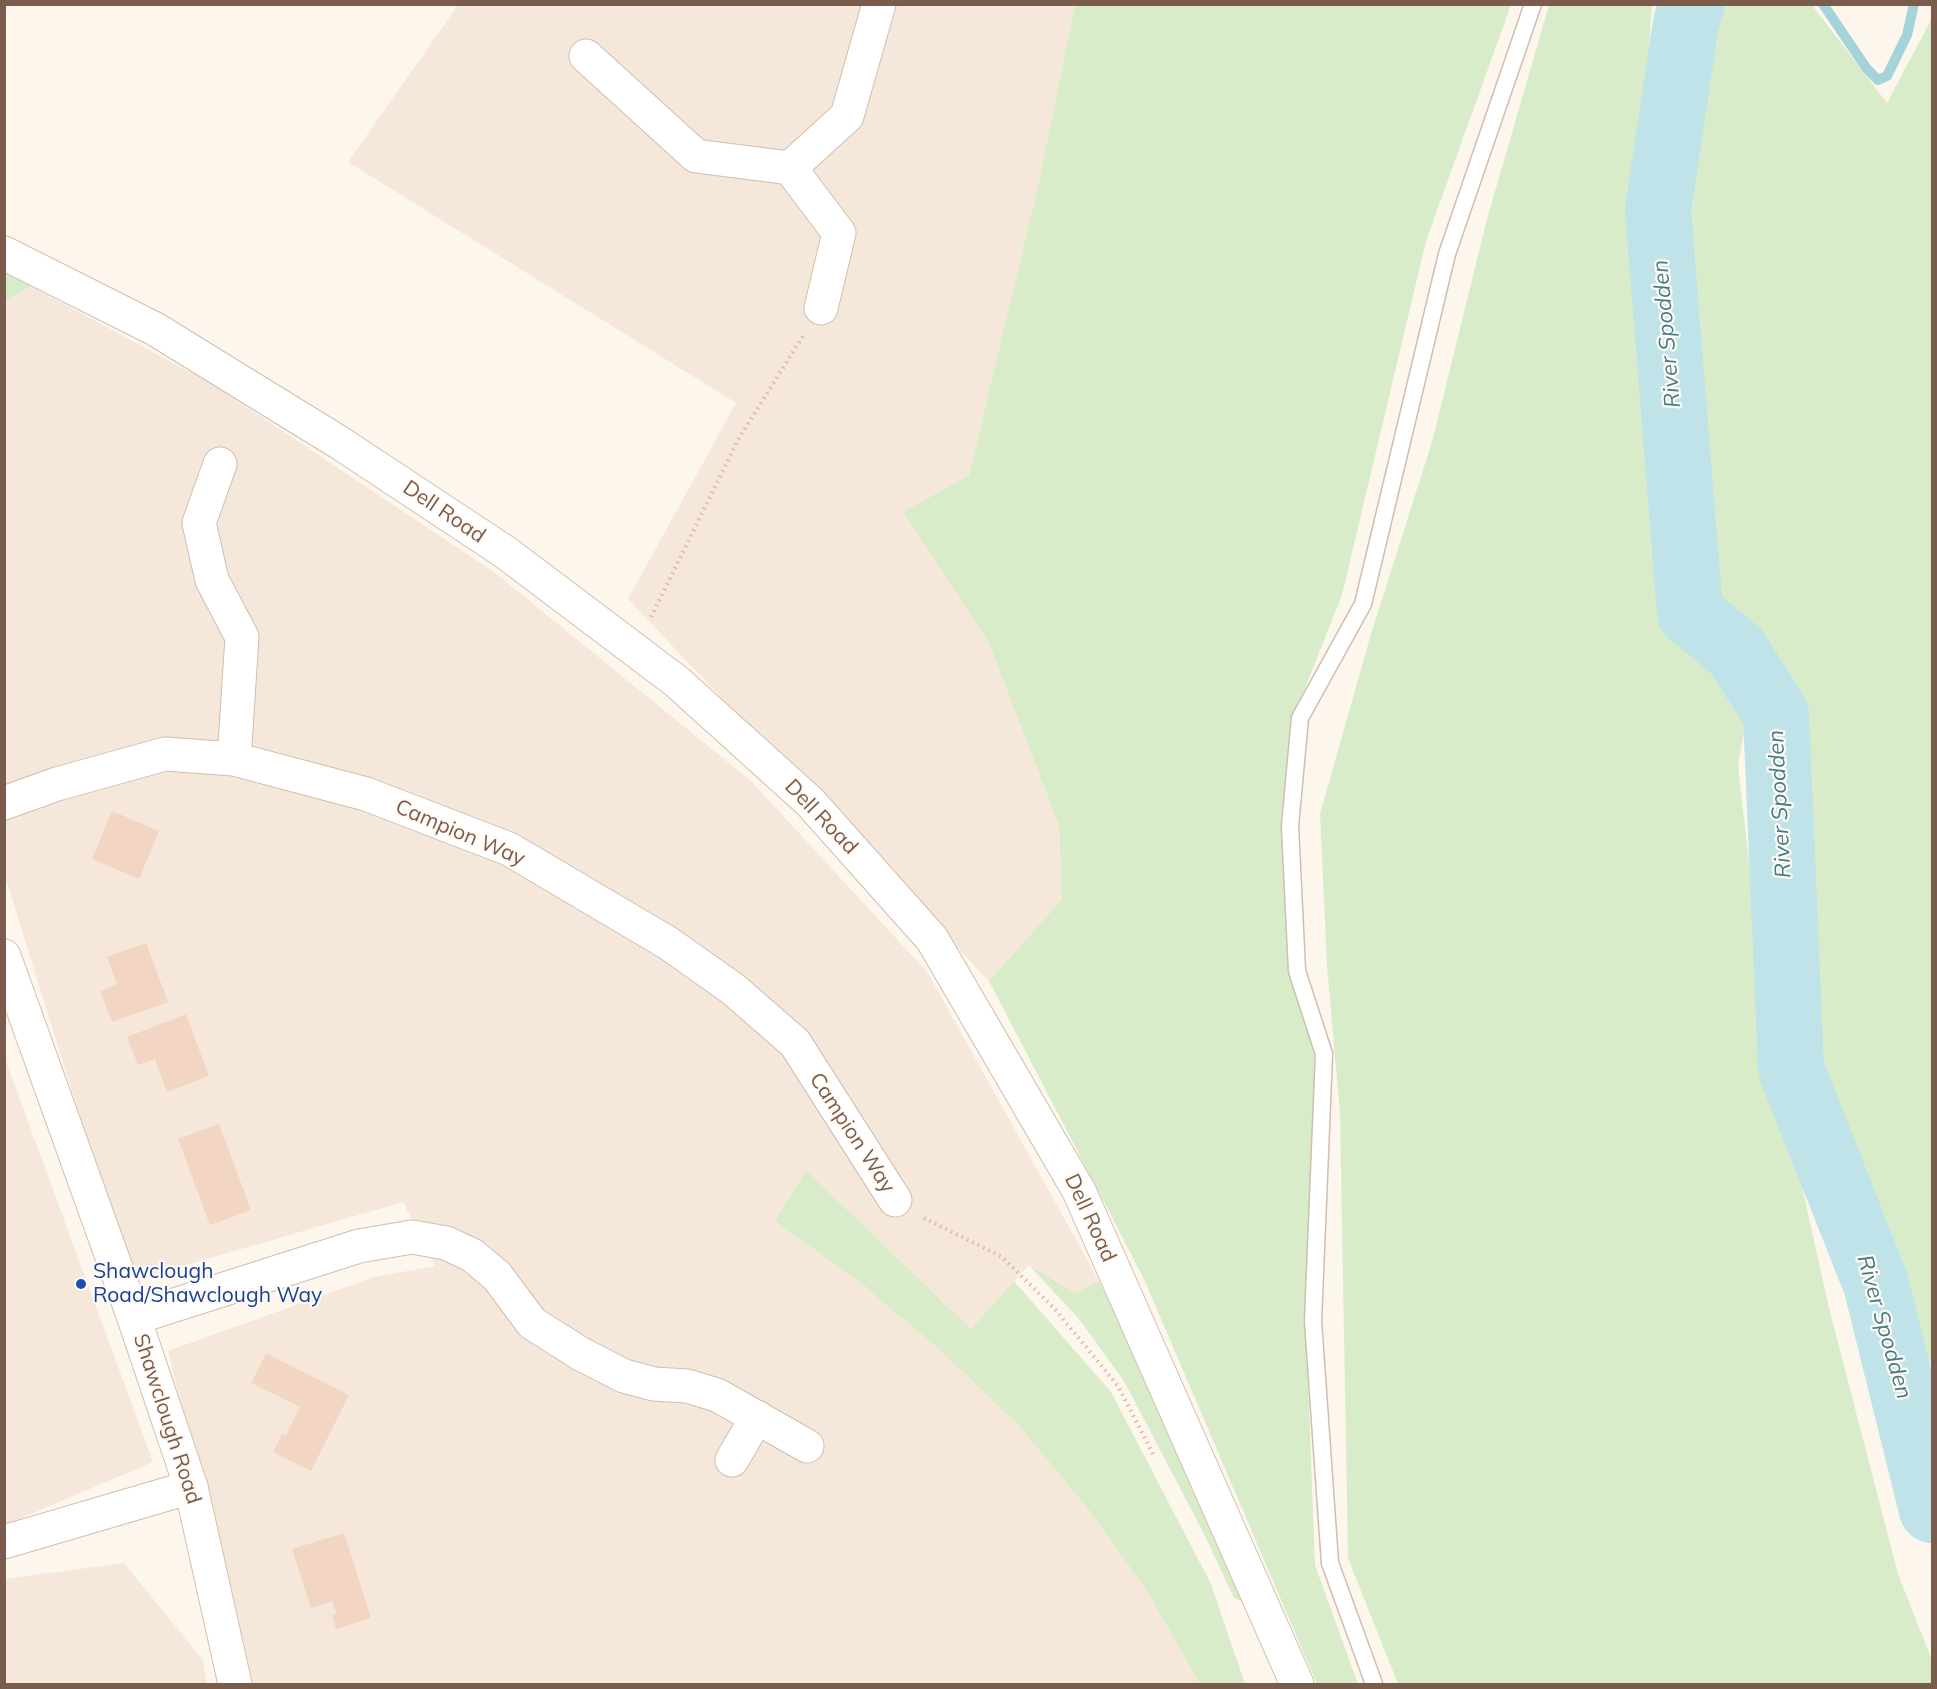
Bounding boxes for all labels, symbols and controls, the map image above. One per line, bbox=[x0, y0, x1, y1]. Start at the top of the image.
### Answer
water label: River Spodden bbox=[1647, 259, 1687, 409]
street label: Dell Road bbox=[398, 475, 490, 549]
water label: River Spodden bbox=[1763, 729, 1797, 879]
street label: Dell Road bbox=[779, 774, 863, 860]
street label: Campion Way bbox=[391, 794, 529, 872]
street label: Campion Way bbox=[804, 1068, 900, 1198]
street label: Dell Road bbox=[1059, 1170, 1121, 1266]
water label: River Spodden bbox=[1851, 1252, 1917, 1402]
place label: Shawclough Road/Shawclough Way bbox=[93, 1259, 322, 1309]
marker: Shawclough Road/Shawclough Way bbox=[74, 1277, 88, 1291]
street label: Shawclough Road bbox=[128, 1331, 206, 1507]

